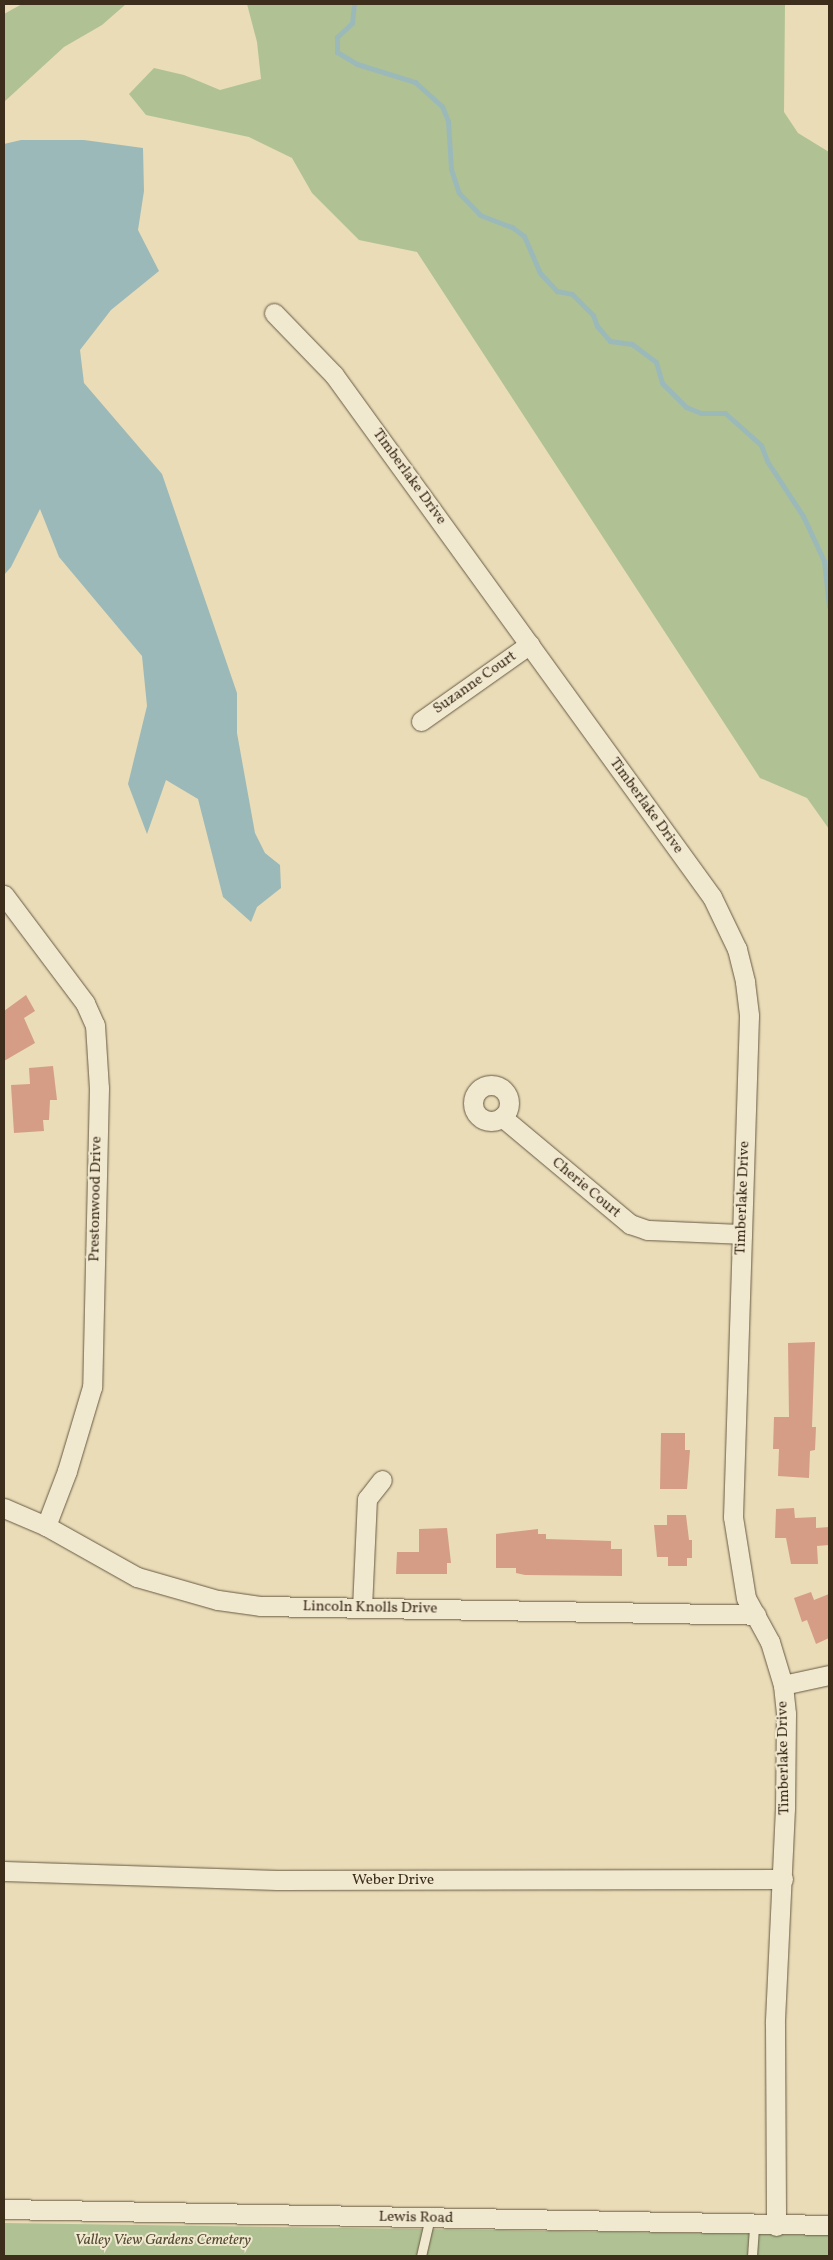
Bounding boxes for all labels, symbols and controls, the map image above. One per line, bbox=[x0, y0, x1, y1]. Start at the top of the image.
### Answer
street label: Timberlake Drive bbox=[368, 426, 450, 528]
street label: Suzanne Court bbox=[430, 648, 520, 718]
street label: Timberlake Drive bbox=[605, 755, 687, 857]
street label: Prestonwood Drive bbox=[86, 1136, 106, 1262]
street label: Timberlake Drive bbox=[732, 1141, 754, 1255]
street label: Cherie Court bbox=[548, 1154, 624, 1222]
street label: Lincoln Knolls Drive bbox=[302, 1598, 438, 1618]
street label: Timberlake Drive bbox=[774, 1701, 794, 1815]
street label: Weber Drive bbox=[352, 1872, 434, 1890]
street label: Lewis Road bbox=[378, 2208, 454, 2228]
park label: Valley View Gardens Cemetery bbox=[75, 2232, 251, 2250]

